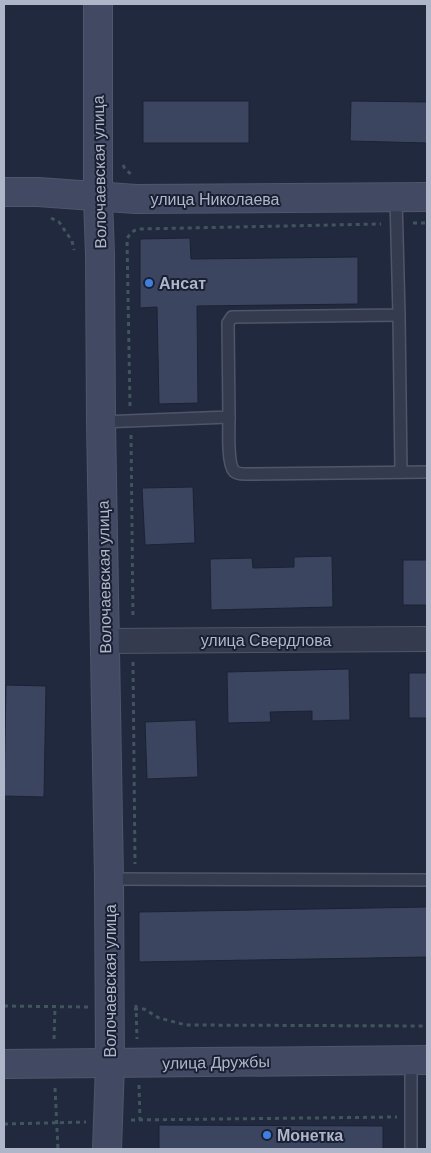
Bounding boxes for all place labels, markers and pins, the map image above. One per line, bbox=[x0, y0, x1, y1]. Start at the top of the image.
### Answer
place label: Ансат bbox=[159, 275, 206, 292]
marker: Ансат bbox=[143, 277, 155, 289]
place label: Монетка bbox=[277, 1127, 343, 1144]
marker: Монетка bbox=[261, 1129, 273, 1141]

